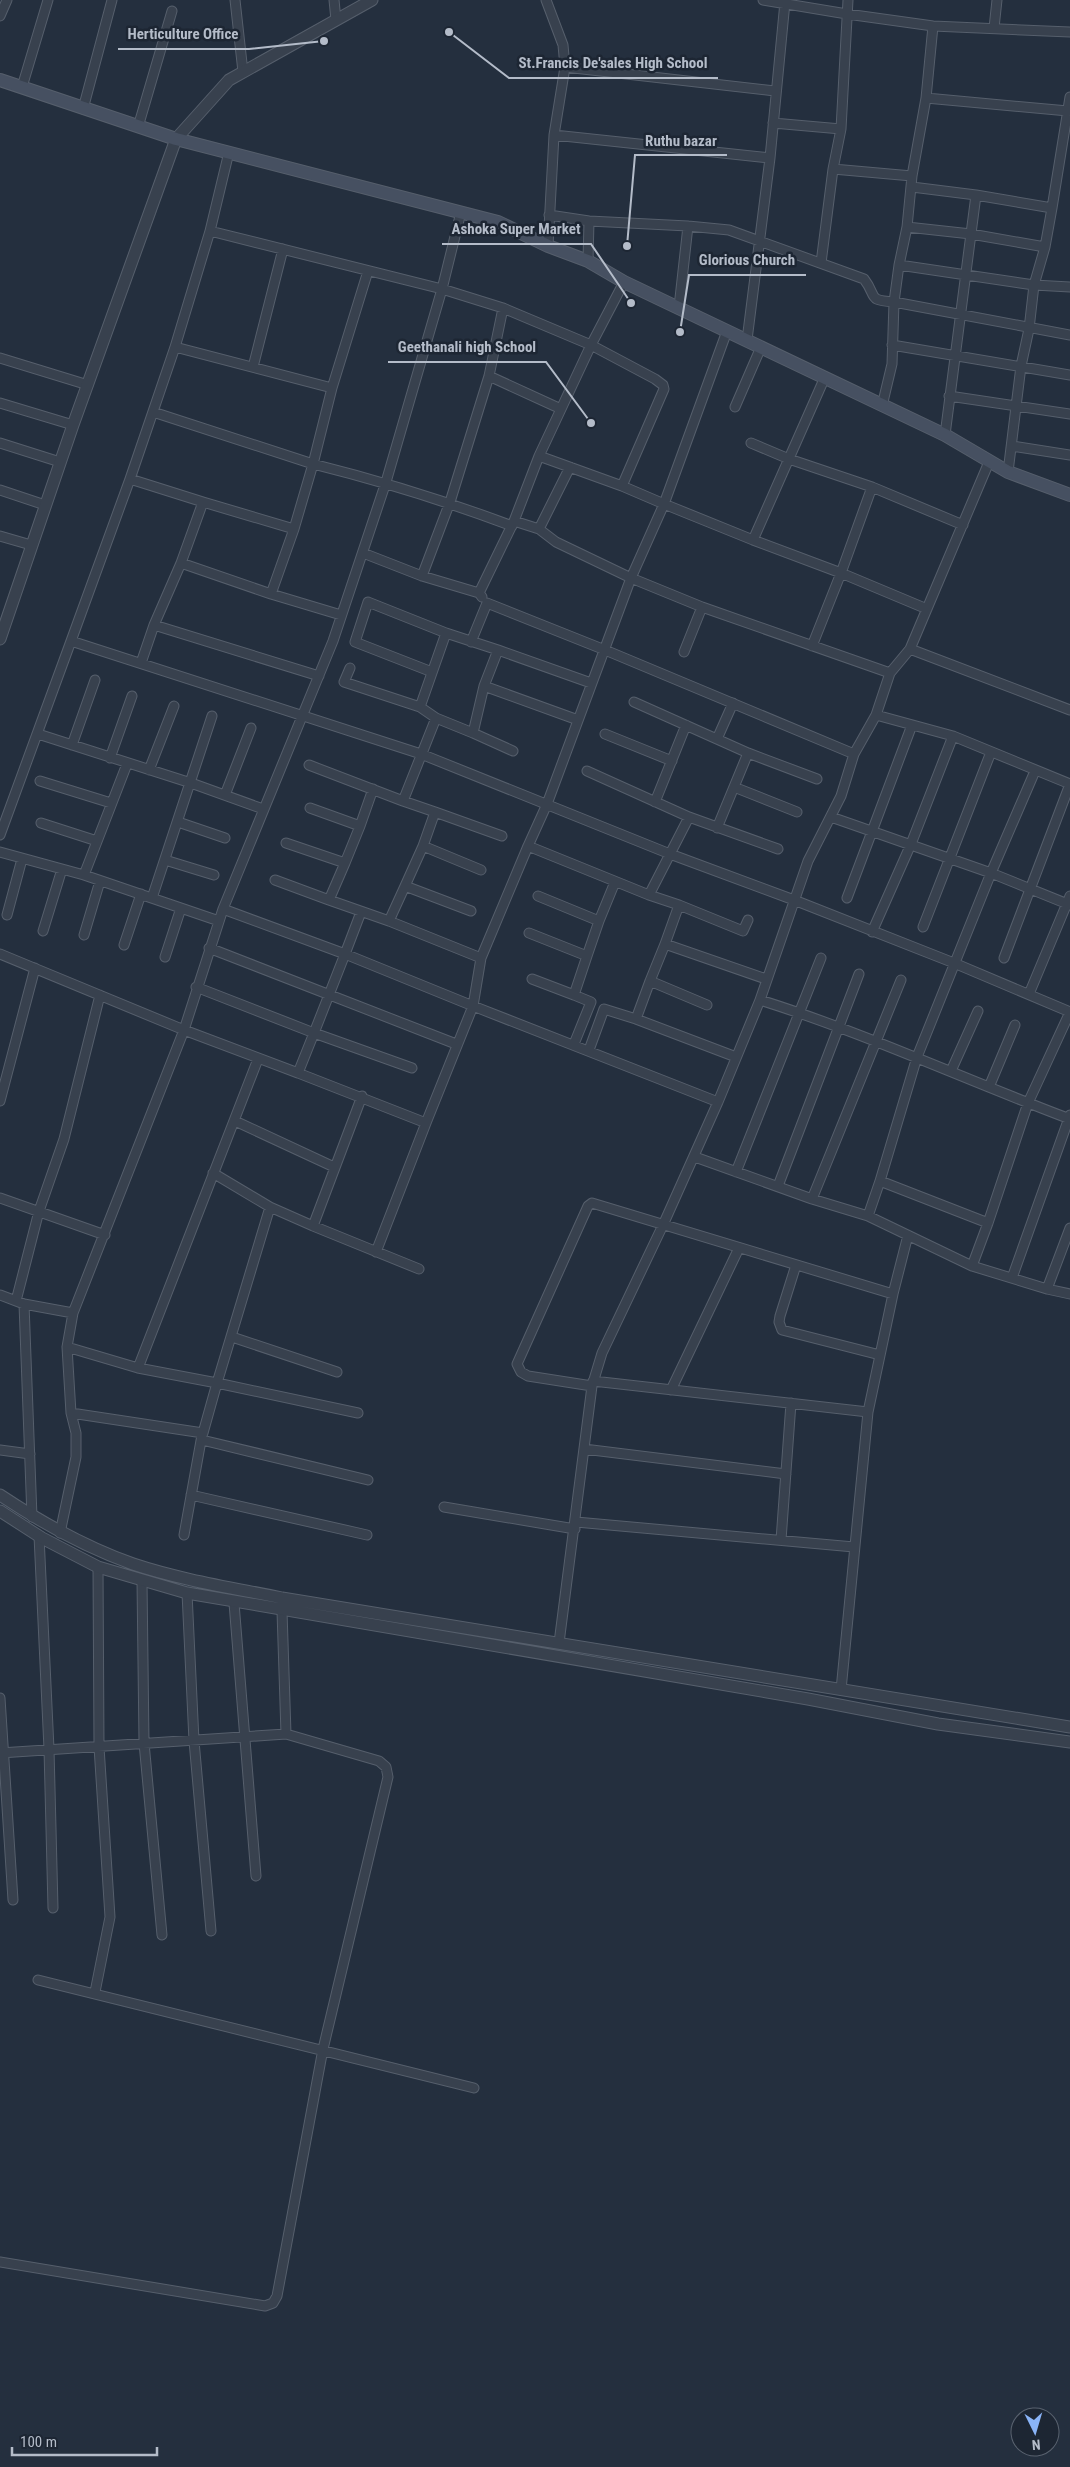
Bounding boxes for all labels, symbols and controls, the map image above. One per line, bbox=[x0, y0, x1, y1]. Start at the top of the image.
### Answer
callout: Herticulture Office bbox=[118, 19, 249, 49]
text: Herticulture Office bbox=[127, 25, 239, 43]
callout: St.Francis De'sales High School bbox=[509, 48, 718, 78]
text: St.Francis De'sales High School bbox=[518, 54, 708, 72]
callout: Ruthu bazar bbox=[635, 125, 727, 155]
text: Ruthu bazar bbox=[645, 132, 717, 150]
callout: Ashoka Super Market bbox=[442, 214, 591, 244]
text: Ashoka Super Market bbox=[451, 220, 581, 238]
callout: Glorious Church bbox=[689, 245, 806, 275]
text: Glorious Church bbox=[699, 251, 795, 269]
callout: Geethanali high School bbox=[388, 332, 546, 362]
text: Geethanali high School bbox=[398, 338, 536, 356]
north arrow bbox=[1010, 2407, 1060, 2457]
scale bar bbox=[12, 2424, 158, 2456]
text: 100 m bbox=[20, 2433, 57, 2451]
text: N bbox=[1031, 2437, 1041, 2453]

